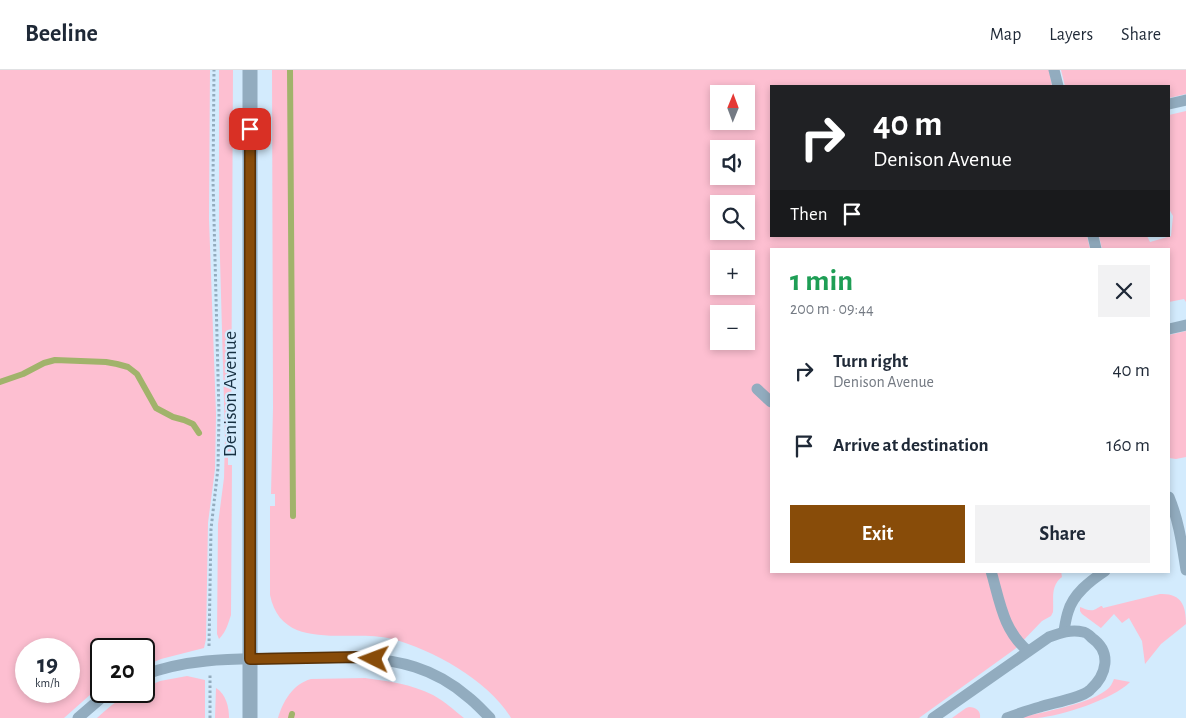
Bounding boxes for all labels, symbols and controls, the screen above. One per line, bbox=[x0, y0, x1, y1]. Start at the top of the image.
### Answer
text: Beeline bbox=[25, 22, 98, 46]
text: Map bbox=[990, 26, 1021, 44]
text: Layers bbox=[1049, 26, 1093, 44]
text: Share bbox=[1121, 26, 1161, 44]
north arrow bbox=[710, 85, 755, 130]
map controls bbox=[710, 85, 755, 350]
icon: right bbox=[790, 105, 855, 170]
text: 40 m bbox=[873, 107, 942, 142]
pin bbox=[229, 108, 271, 150]
icon: arrive bbox=[236, 115, 264, 143]
button: sound bbox=[710, 140, 755, 185]
text: Denison Avenue bbox=[873, 148, 1012, 170]
button: search bbox=[710, 195, 755, 240]
icon: arrive bbox=[838, 200, 866, 228]
text: Then bbox=[790, 205, 828, 224]
button: + bbox=[710, 250, 755, 295]
button: close bbox=[1098, 265, 1150, 317]
text: 1 min bbox=[790, 266, 853, 296]
text: 200 m · 09:44 bbox=[790, 301, 874, 317]
button: − bbox=[710, 305, 755, 350]
street label: Denison Avenue bbox=[220, 331, 240, 457]
text: Turn right bbox=[833, 352, 908, 371]
icon: right bbox=[790, 357, 818, 385]
text: 40 m bbox=[1112, 361, 1150, 380]
text: Denison Avenue bbox=[833, 374, 934, 390]
icon: arrive bbox=[790, 432, 818, 460]
text: Arrive at destination bbox=[833, 436, 989, 455]
text: 160 m bbox=[1106, 436, 1150, 455]
button: Exit bbox=[790, 505, 965, 563]
button: Share bbox=[975, 505, 1150, 563]
position arrow bbox=[347, 632, 399, 684]
speed limit sign: 20 bbox=[90, 638, 155, 703]
text: 19 bbox=[37, 652, 58, 677]
text: km/h bbox=[35, 677, 60, 689]

